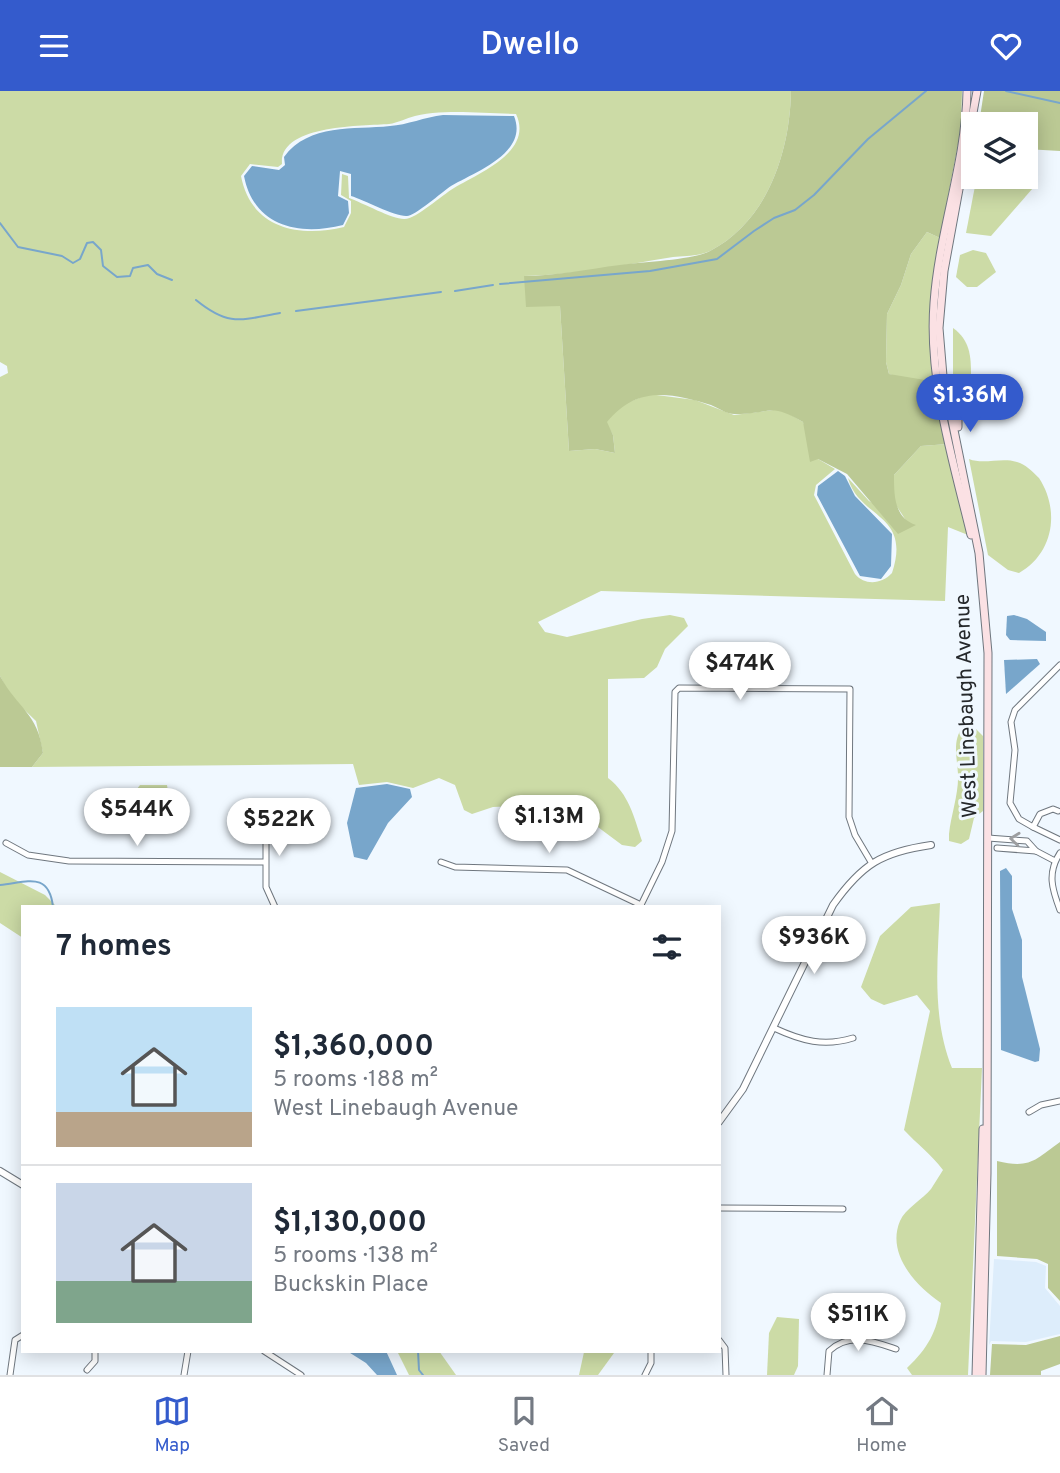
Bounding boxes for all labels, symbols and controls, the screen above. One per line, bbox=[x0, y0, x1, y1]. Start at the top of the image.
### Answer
text: Dwello bbox=[480, 26, 580, 66]
icon: menu bbox=[35, 27, 73, 65]
icon: heart bbox=[987, 27, 1025, 65]
map controls bbox=[961, 112, 1038, 189]
button: layers bbox=[961, 112, 1038, 189]
pin: $1.36M bbox=[913, 375, 1027, 434]
text: $1.36M bbox=[932, 382, 1008, 411]
street label: West Linebaugh Avenue bbox=[950, 594, 984, 818]
pin: $474K bbox=[691, 643, 789, 702]
text: $474K bbox=[705, 650, 775, 679]
pin: $544K bbox=[88, 789, 186, 848]
pin: $1.13M bbox=[492, 795, 606, 855]
text: $544K bbox=[100, 796, 174, 825]
pin: $522K bbox=[230, 799, 328, 858]
text: $1.13M bbox=[514, 803, 584, 832]
text: $522K bbox=[243, 806, 315, 835]
one-way arrow bbox=[1009, 832, 1021, 847]
pin: $936K bbox=[765, 917, 863, 976]
text: $936K bbox=[778, 924, 850, 953]
icon: filters bbox=[648, 928, 686, 966]
text: 7 homes bbox=[56, 929, 172, 966]
text: $1,360,000 bbox=[273, 1029, 434, 1066]
icon: home bbox=[112, 1035, 196, 1119]
text: 5 rooms · 188 m² bbox=[273, 1066, 438, 1095]
text: West Linebaugh Avenue bbox=[273, 1095, 518, 1124]
text: $1,130,000 bbox=[273, 1205, 427, 1242]
icon: home bbox=[112, 1211, 196, 1295]
text: 5 rooms · 138 m² bbox=[273, 1242, 438, 1271]
text: Buckskin Place bbox=[273, 1271, 428, 1300]
pin: $511K bbox=[809, 1293, 907, 1353]
text: $511K bbox=[827, 1301, 889, 1330]
tab: Map bbox=[153, 1392, 191, 1458]
tab: Saved bbox=[498, 1392, 550, 1458]
tab: Home bbox=[856, 1392, 907, 1458]

